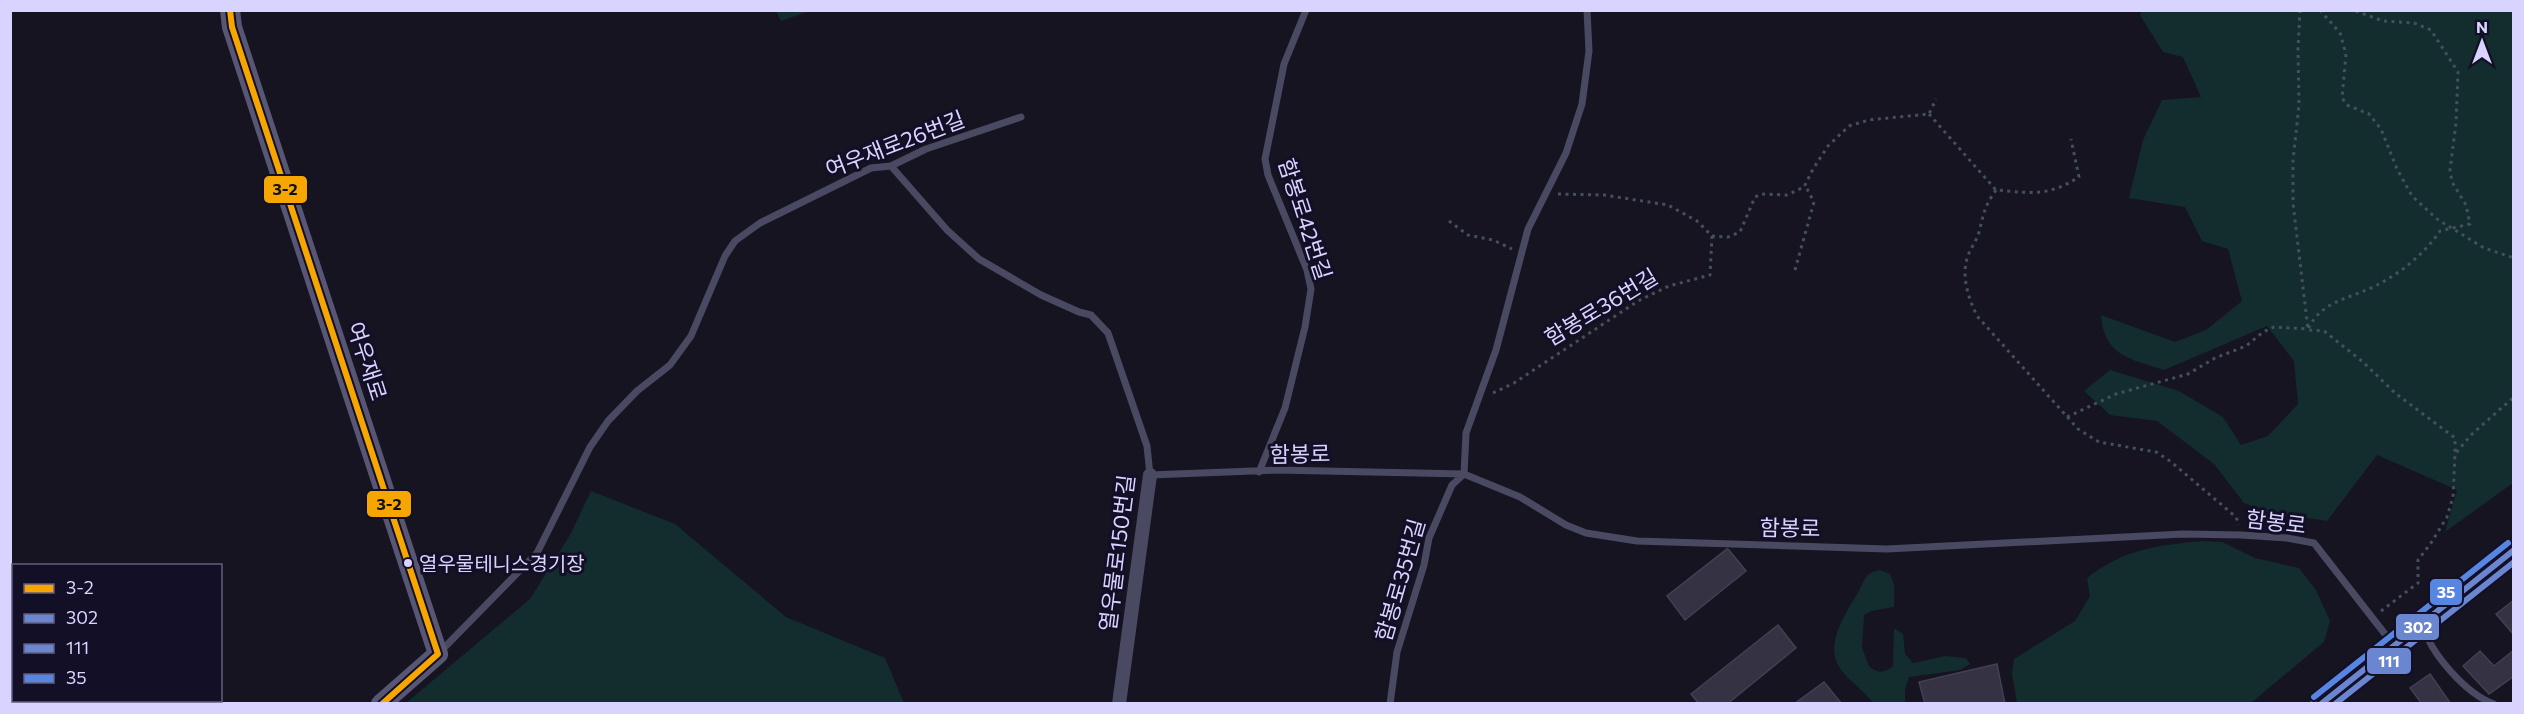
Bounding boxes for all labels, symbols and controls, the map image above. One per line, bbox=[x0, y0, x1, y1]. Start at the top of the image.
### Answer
north arrow bbox=[2452, 12, 2512, 72]
text: N bbox=[2476, 17, 2488, 36]
street label: 여우재로26번길 bbox=[821, 105, 968, 182]
street label: 함봉로42번길 bbox=[1273, 155, 1338, 283]
line badge: 3-2 bbox=[263, 175, 308, 204]
text: 3-2 bbox=[272, 179, 298, 198]
street label: 함봉로36번길 bbox=[1539, 262, 1662, 351]
street label: 여우재로 bbox=[342, 318, 393, 404]
street label: 함봉로 bbox=[1269, 439, 1331, 468]
street label: 열우물로150번길 bbox=[1093, 473, 1140, 633]
line badge: 3-2 bbox=[366, 490, 412, 518]
text: 3-2 bbox=[376, 494, 402, 513]
street label: 함봉로 bbox=[2244, 504, 2308, 539]
street label: 함봉로 bbox=[1759, 513, 1821, 542]
street label: 함봉로35번길 bbox=[1369, 515, 1430, 644]
place label: 열우물테니스경기장 bbox=[419, 551, 585, 575]
marker: 열우물테니스경기장 bbox=[402, 557, 414, 569]
legend bbox=[12, 564, 222, 702]
text: 3-2 bbox=[66, 576, 94, 598]
line badge: 35 bbox=[2429, 578, 2463, 606]
text: 35 bbox=[2437, 582, 2455, 601]
text: 302 bbox=[66, 606, 98, 628]
line badge: 302 bbox=[2395, 613, 2440, 641]
text: 302 bbox=[2404, 617, 2432, 636]
text: 111 bbox=[66, 636, 89, 658]
line badge: 111 bbox=[2366, 647, 2412, 675]
text: 111 bbox=[2378, 651, 2400, 670]
text: 35 bbox=[66, 666, 87, 688]

